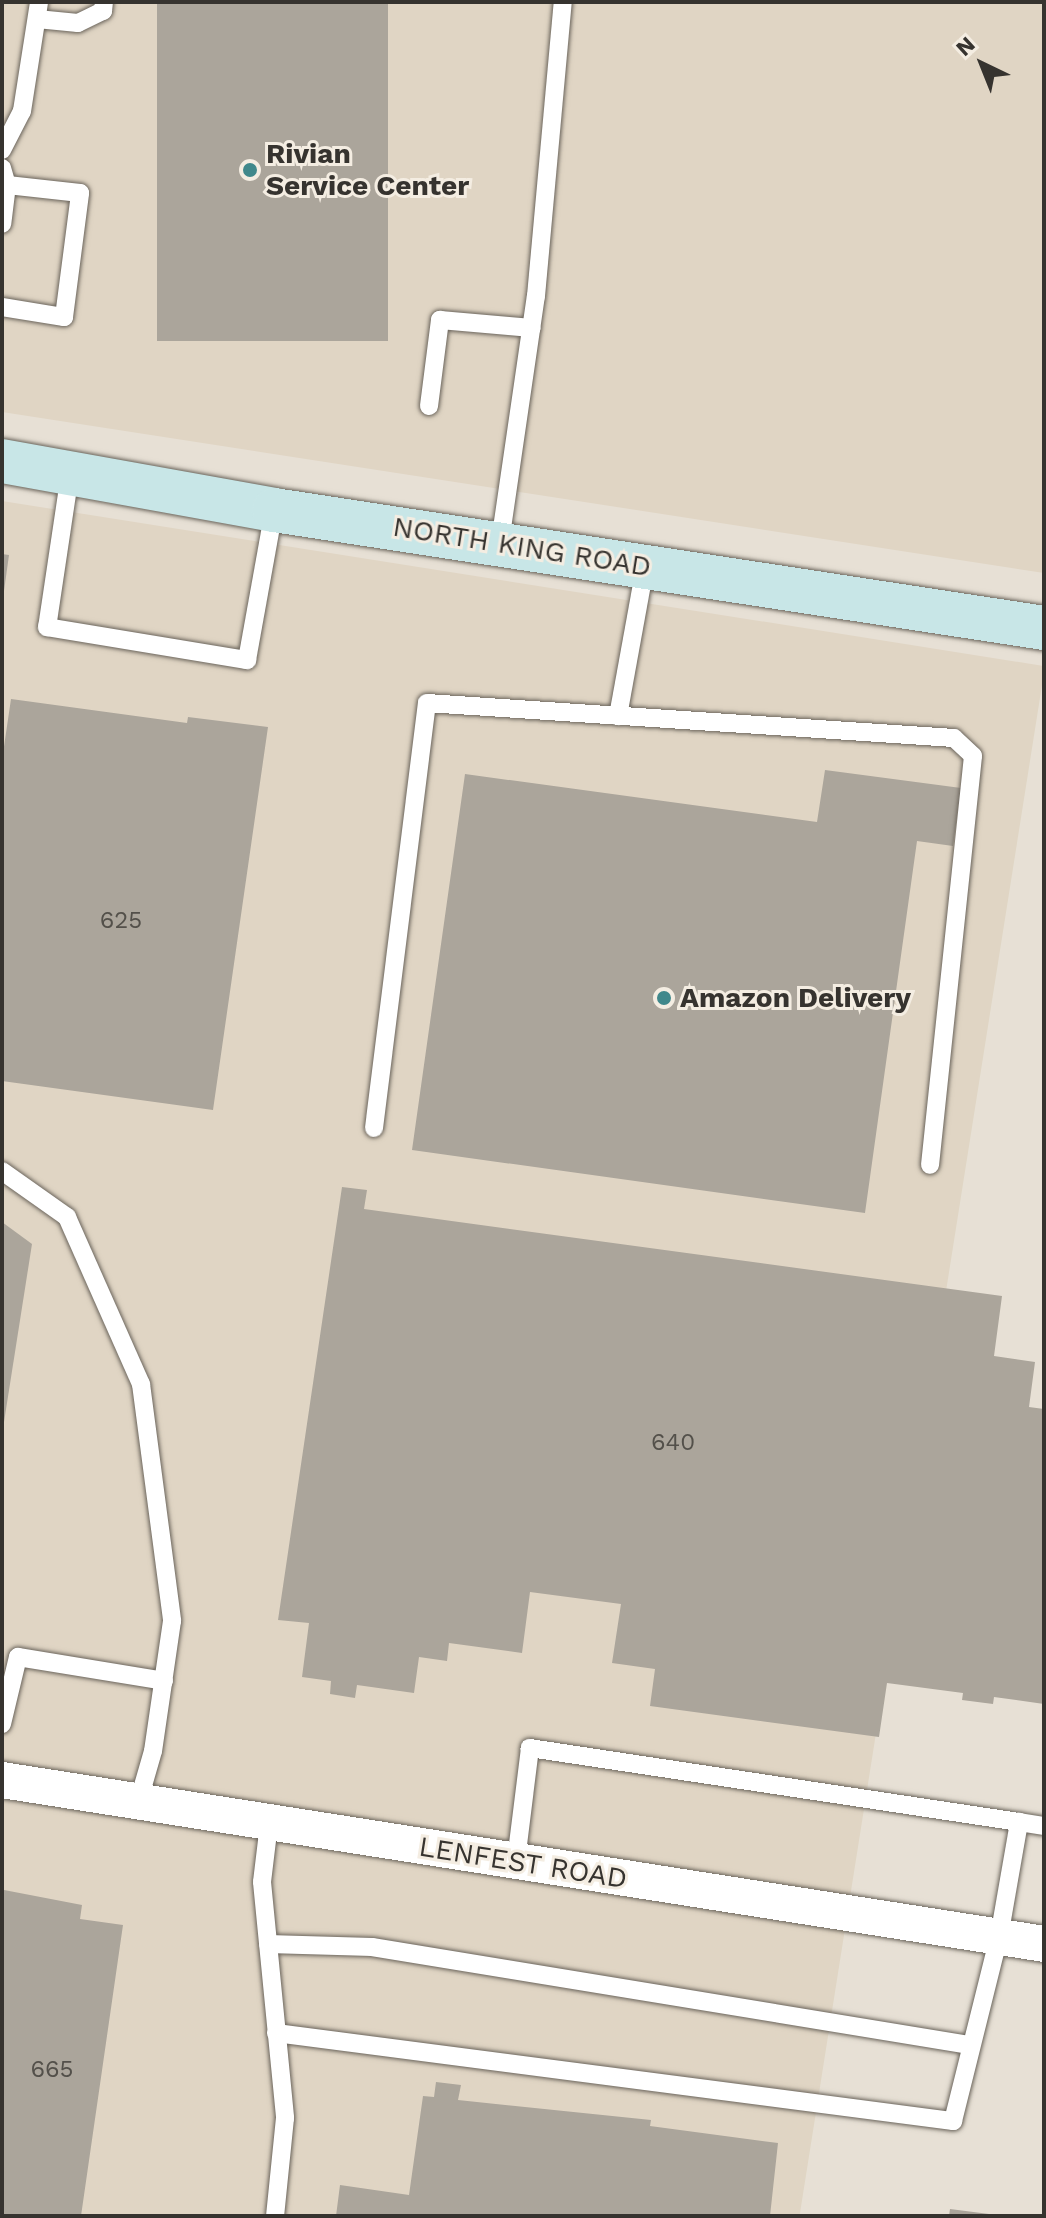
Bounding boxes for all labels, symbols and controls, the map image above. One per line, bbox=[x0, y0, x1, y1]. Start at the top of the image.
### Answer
north arrow bbox=[942, 24, 1022, 104]
text: N bbox=[951, 31, 980, 61]
place label: Rivian Service Center bbox=[266, 137, 469, 203]
marker: Rivian Service Center bbox=[241, 161, 259, 179]
street label: NORTH KING ROAD bbox=[390, 510, 654, 584]
house number: 625 bbox=[100, 907, 142, 935]
place label: Amazon Delivery bbox=[680, 981, 911, 1015]
marker: Amazon Delivery bbox=[655, 989, 673, 1007]
house number: 640 bbox=[651, 1429, 695, 1457]
street label: LENFEST ROAD bbox=[416, 1830, 630, 1896]
house number: 665 bbox=[30, 2056, 74, 2084]

